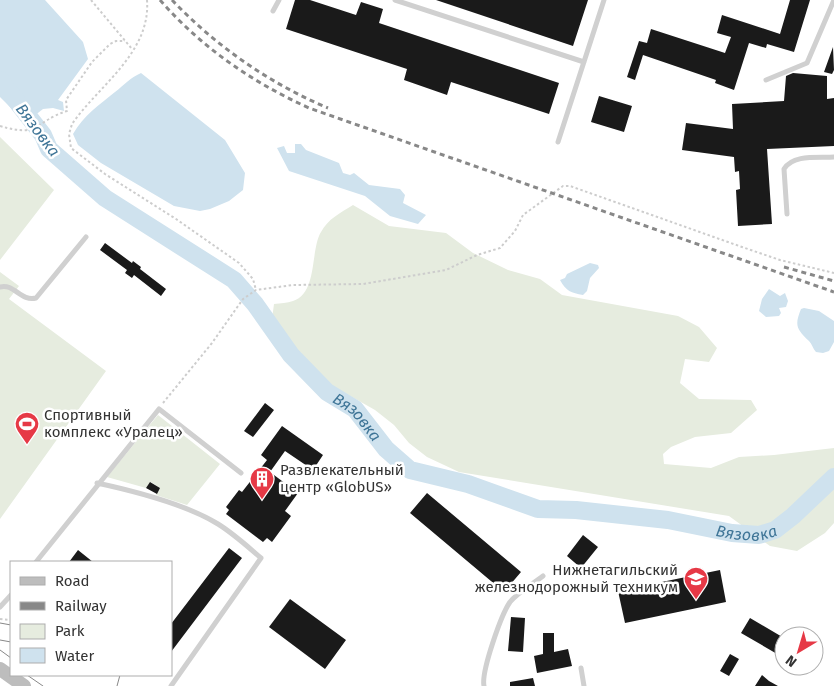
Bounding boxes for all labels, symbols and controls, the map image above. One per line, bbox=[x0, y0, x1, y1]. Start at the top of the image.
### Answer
water label: Вязовка bbox=[12, 100, 64, 160]
water label: Вязовка bbox=[330, 389, 386, 445]
place label: Спортивный комплекс «Уралец» bbox=[44, 406, 183, 441]
sports icon: Спортивный комплекс «Уралец» bbox=[14, 411, 40, 445]
place label: Развлекательный центр «GlobUS» bbox=[280, 461, 404, 496]
building icon: Развлекательный центр «GlobUS» bbox=[249, 466, 275, 500]
water label: Вязовка bbox=[714, 520, 779, 545]
legend bbox=[10, 561, 172, 676]
place label: Нижнетагильский железнодорожный техникум bbox=[475, 561, 678, 596]
school or university icon: Нижнетагильский железнодорожный техникум bbox=[683, 566, 709, 600]
text: Road bbox=[55, 572, 90, 590]
text: Railway bbox=[55, 597, 107, 615]
text: Park bbox=[55, 622, 85, 640]
north arrow bbox=[774, 626, 824, 676]
text: Water bbox=[55, 647, 94, 665]
text: N bbox=[782, 651, 800, 670]

